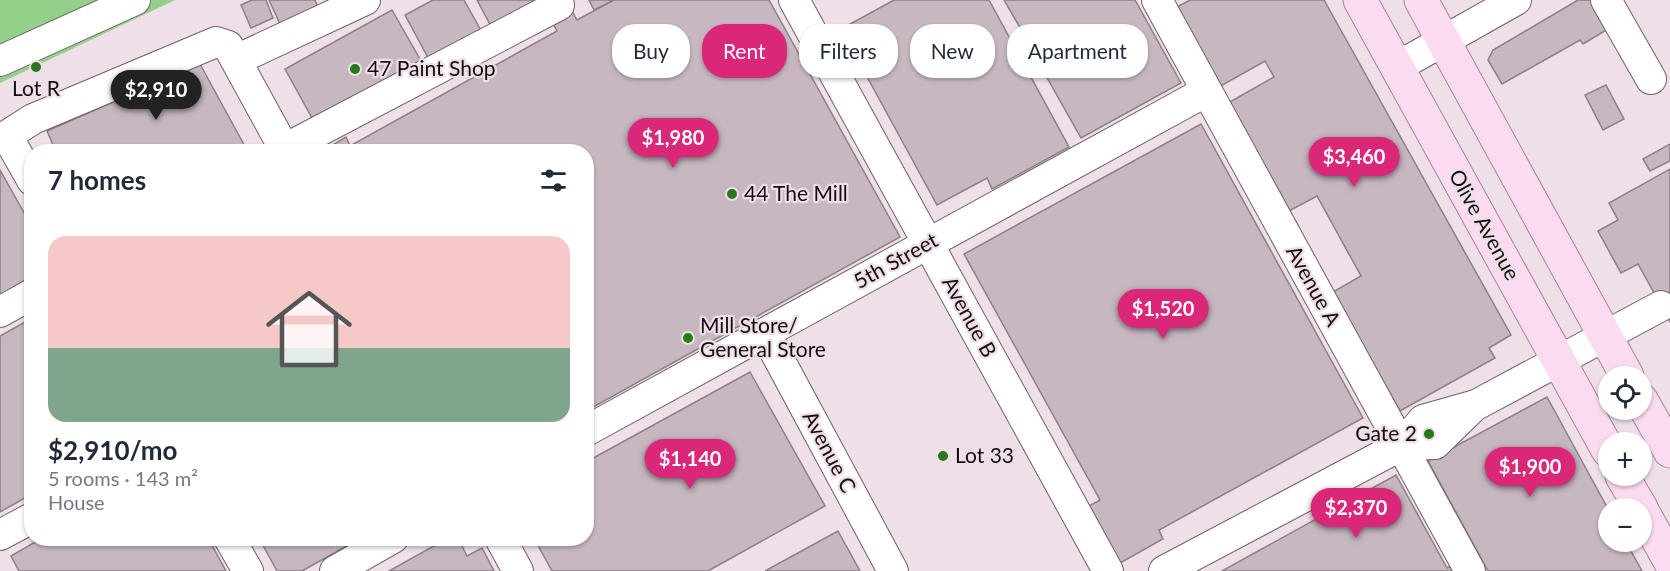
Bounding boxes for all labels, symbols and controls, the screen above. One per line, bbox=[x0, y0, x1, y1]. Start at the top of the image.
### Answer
chip: Buy bbox=[612, 24, 690, 78]
chip: Rent bbox=[702, 24, 787, 78]
chip: Filters bbox=[799, 24, 898, 78]
chip: New bbox=[910, 24, 995, 78]
chip: Apartment bbox=[1007, 24, 1148, 78]
place label: 47 Paint Shop bbox=[367, 55, 496, 80]
marker: Lot R bbox=[29, 60, 43, 74]
marker: 47 Paint Shop bbox=[348, 62, 362, 76]
pin: $2,910 bbox=[107, 70, 205, 121]
place label: Lot R bbox=[12, 75, 61, 100]
text: $2,910 bbox=[125, 77, 187, 101]
pin: $1,980 bbox=[624, 118, 722, 169]
text: $1,980 bbox=[642, 125, 704, 149]
pin: $3,460 bbox=[1305, 137, 1403, 188]
text: $3,460 bbox=[1323, 144, 1385, 168]
text: 7 homes bbox=[48, 164, 146, 196]
icon: filters bbox=[537, 164, 570, 197]
street label: Olive Avenue bbox=[1445, 165, 1526, 284]
place label: 44 The Mill bbox=[744, 180, 848, 205]
marker: 44 The Mill bbox=[725, 187, 739, 201]
street label: 5th Street bbox=[849, 226, 942, 293]
street label: Avenue A bbox=[1282, 241, 1347, 331]
street label: Avenue B bbox=[938, 272, 1003, 361]
icon: home bbox=[255, 275, 363, 383]
pin: $1,520 bbox=[1114, 289, 1212, 340]
text: $1,520 bbox=[1132, 296, 1194, 320]
place label: Mill Store/ General Store bbox=[700, 312, 826, 361]
marker: Mill Store/ General Store bbox=[681, 331, 695, 345]
map controls bbox=[1598, 366, 1652, 552]
button: locate bbox=[1598, 366, 1652, 420]
street label: Avenue C bbox=[798, 406, 862, 496]
place label: Gate 2 bbox=[1355, 420, 1417, 445]
marker: Gate 2 bbox=[1422, 427, 1436, 441]
button: + bbox=[1598, 432, 1652, 486]
text: $2,910/mo bbox=[48, 434, 178, 466]
pin: $1,140 bbox=[641, 439, 739, 490]
place label: Lot 33 bbox=[955, 442, 1014, 467]
text: $1,140 bbox=[659, 446, 721, 470]
pin: $1,900 bbox=[1481, 447, 1579, 498]
marker: Lot 33 bbox=[936, 449, 950, 463]
text: $1,900 bbox=[1499, 454, 1561, 478]
text: 5 rooms · 143 m² bbox=[48, 466, 198, 490]
pin: $2,370 bbox=[1307, 488, 1405, 539]
text: House bbox=[48, 490, 105, 514]
text: $2,370 bbox=[1325, 495, 1387, 519]
button: − bbox=[1598, 498, 1652, 552]

